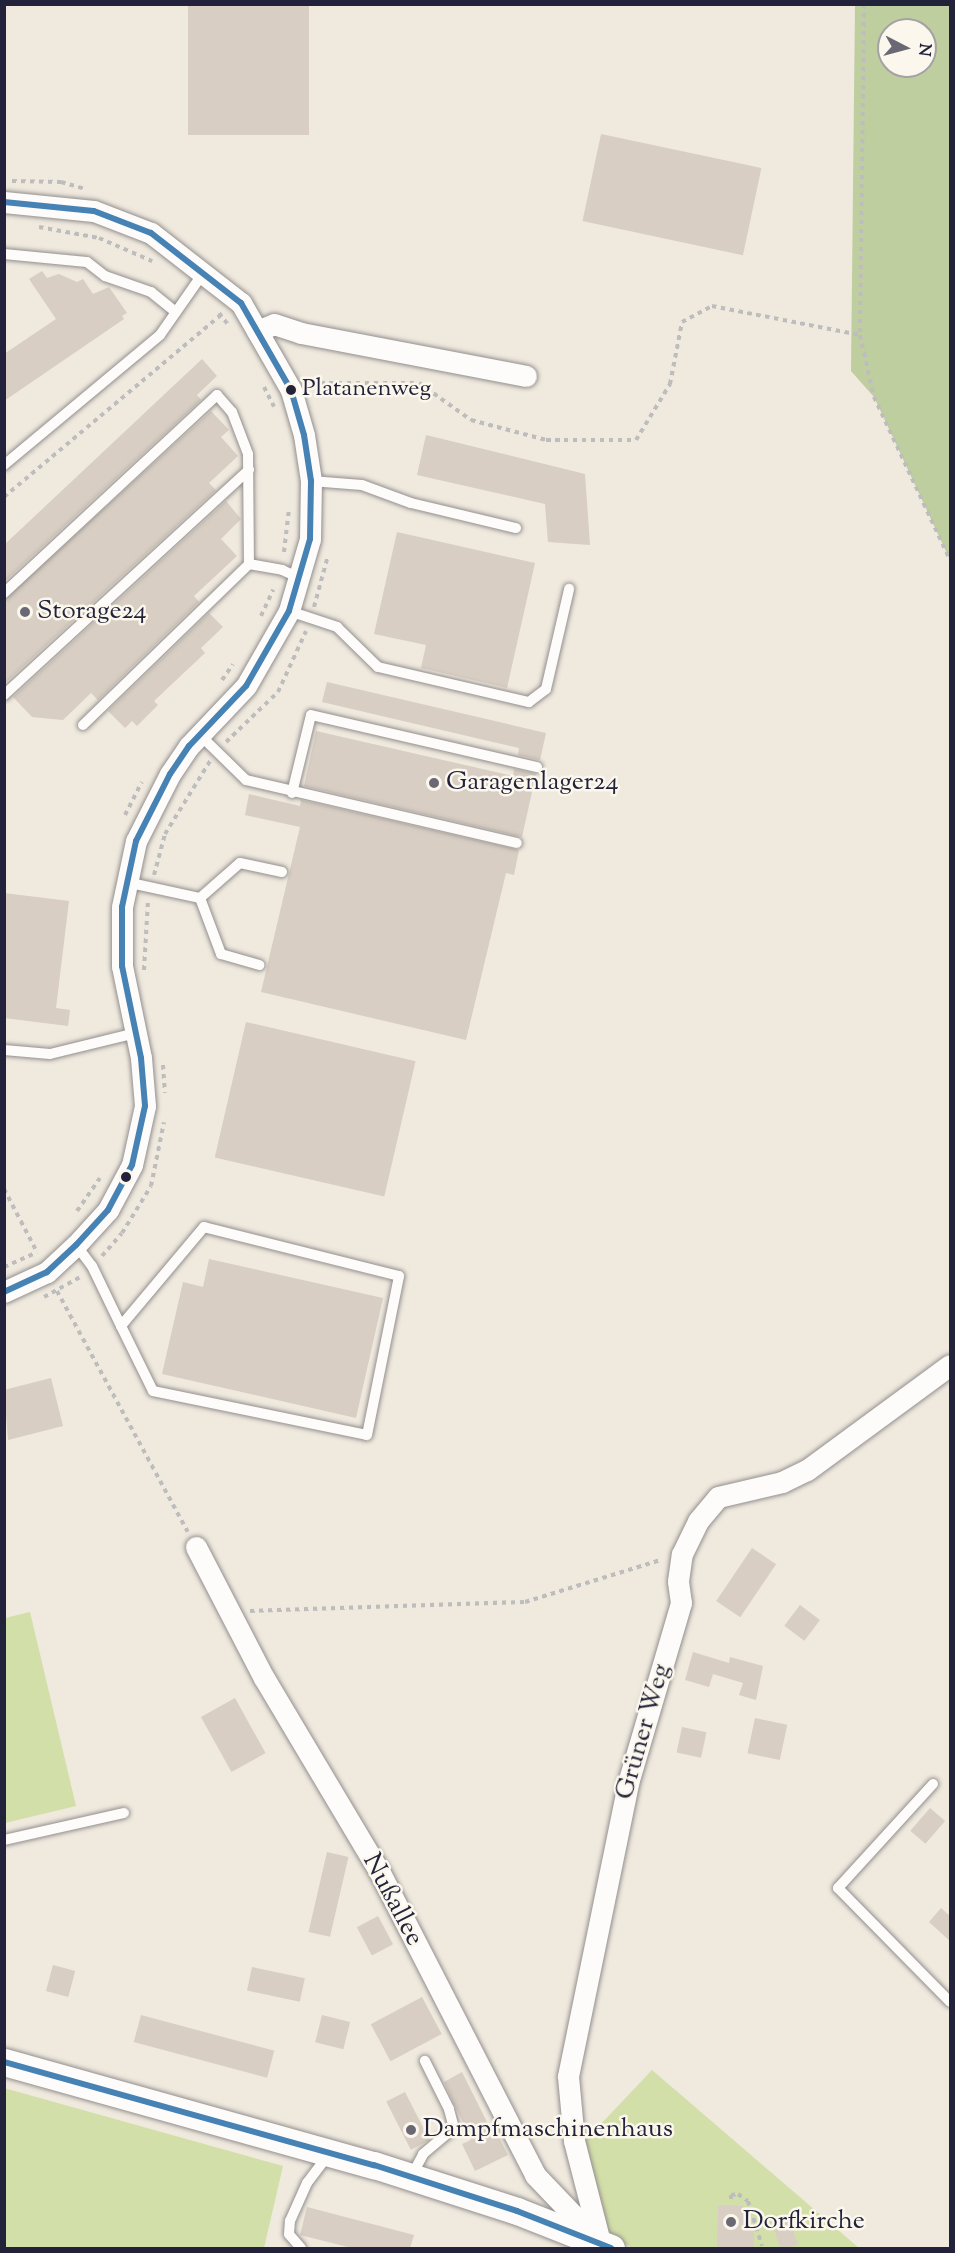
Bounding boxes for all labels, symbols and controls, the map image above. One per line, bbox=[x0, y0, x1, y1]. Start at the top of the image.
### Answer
north arrow bbox=[877, 18, 937, 78]
text: N bbox=[911, 42, 936, 57]
place label: Platanenweg bbox=[302, 376, 431, 404]
marker: Platanenweg bbox=[285, 384, 297, 396]
place label: Storage24 bbox=[37, 596, 147, 628]
marker: Storage24 bbox=[18, 605, 32, 619]
place label: Garagenlager24 bbox=[446, 767, 619, 799]
marker: Garagenlager24 bbox=[427, 776, 441, 790]
unlabelled marker bbox=[120, 1171, 132, 1183]
street label: Grüner Weg bbox=[610, 1661, 678, 1803]
street label: Nußallee bbox=[355, 1849, 429, 1951]
place label: Dampfmaschinenhaus bbox=[423, 2114, 673, 2146]
marker: Dampfmaschinenhaus bbox=[404, 2123, 418, 2137]
place label: Dorfkirche bbox=[743, 2206, 865, 2238]
marker: Dorfkirche bbox=[724, 2215, 738, 2229]

